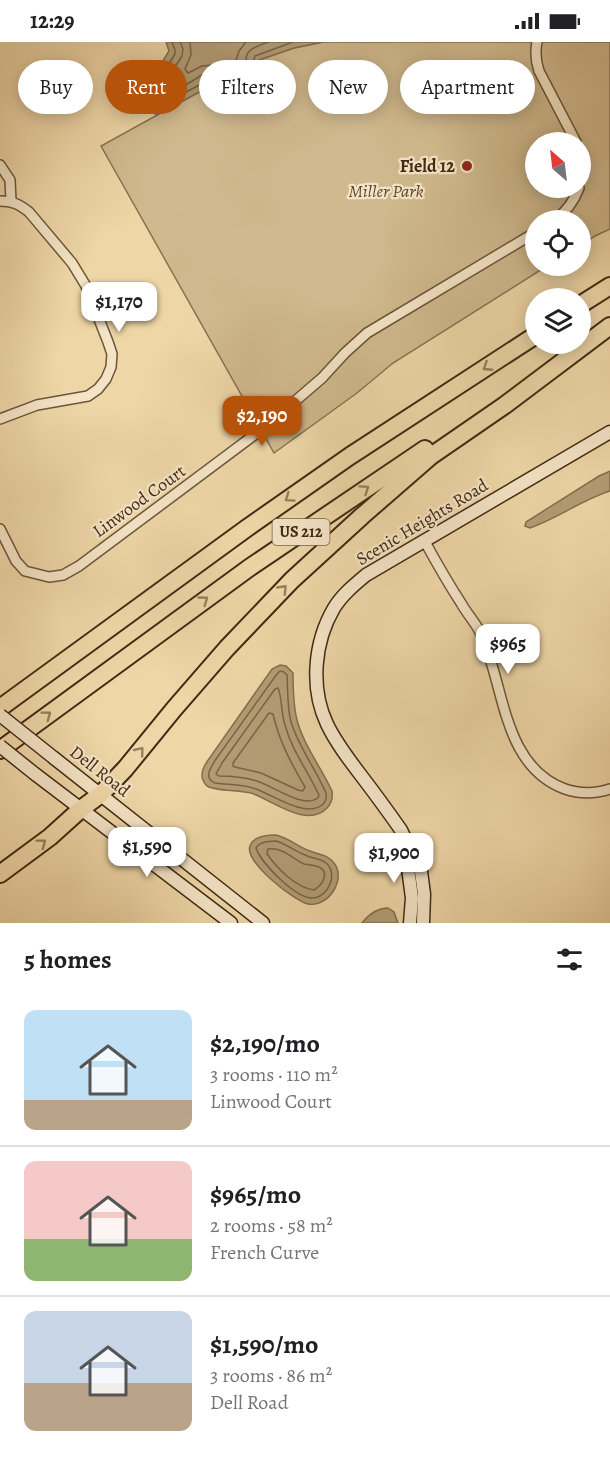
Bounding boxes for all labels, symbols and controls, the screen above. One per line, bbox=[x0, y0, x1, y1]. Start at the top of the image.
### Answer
text: 12:29 bbox=[30, 6, 75, 36]
chip: Buy bbox=[18, 60, 93, 114]
chip: Rent bbox=[105, 60, 187, 114]
chip: Filters bbox=[199, 60, 296, 114]
chip: New bbox=[308, 60, 388, 114]
chip: Apartment bbox=[400, 60, 535, 114]
north arrow bbox=[525, 132, 591, 198]
map controls bbox=[525, 132, 591, 354]
place label: Field 12 bbox=[400, 154, 455, 178]
marker: Field 12 bbox=[460, 159, 474, 173]
park label: Miller Park bbox=[348, 179, 424, 203]
button: locate bbox=[525, 210, 591, 276]
pin: $1,170 bbox=[70, 282, 168, 333]
text: $1,170 bbox=[95, 288, 143, 315]
button: layers bbox=[525, 288, 591, 354]
one-way arrow bbox=[482, 360, 493, 371]
pin: $2,190 bbox=[213, 396, 311, 447]
text: $2,190 bbox=[237, 402, 287, 429]
street label: Linwood Court bbox=[88, 459, 190, 543]
street label: Scenic Heights Road bbox=[352, 473, 493, 571]
one-way arrow bbox=[359, 485, 369, 497]
one-way arrow bbox=[285, 491, 296, 502]
road number: US 212 bbox=[272, 519, 330, 545]
one-way arrow bbox=[276, 585, 287, 596]
one-way arrow bbox=[198, 596, 209, 607]
pin: $965 bbox=[472, 624, 544, 675]
text: $965 bbox=[490, 630, 526, 657]
one-way arrow bbox=[40, 711, 51, 722]
street label: Dell Road bbox=[65, 740, 135, 802]
one-way arrow bbox=[133, 746, 144, 757]
pin: $1,590 bbox=[98, 827, 196, 878]
text: $1,590 bbox=[122, 833, 172, 860]
pin: $1,900 bbox=[345, 833, 443, 884]
one-way arrow bbox=[35, 839, 46, 850]
text: $1,900 bbox=[368, 839, 420, 866]
text: 5 homes bbox=[24, 942, 112, 977]
icon: filters bbox=[553, 943, 586, 976]
text: $2,190/mo bbox=[210, 1026, 320, 1061]
icon: home bbox=[72, 1034, 144, 1106]
text: 3 rooms · 110 m² bbox=[210, 1061, 338, 1088]
text: Linwood Court bbox=[210, 1088, 332, 1115]
text: $965/mo bbox=[210, 1177, 301, 1212]
icon: home bbox=[72, 1185, 144, 1257]
text: 2 rooms · 58 m² bbox=[210, 1212, 333, 1239]
text: French Curve bbox=[210, 1239, 319, 1266]
text: $1,590/mo bbox=[210, 1327, 318, 1362]
icon: home bbox=[72, 1335, 144, 1407]
text: 3 rooms · 86 m² bbox=[210, 1362, 332, 1389]
text: Dell Road bbox=[210, 1389, 288, 1416]

